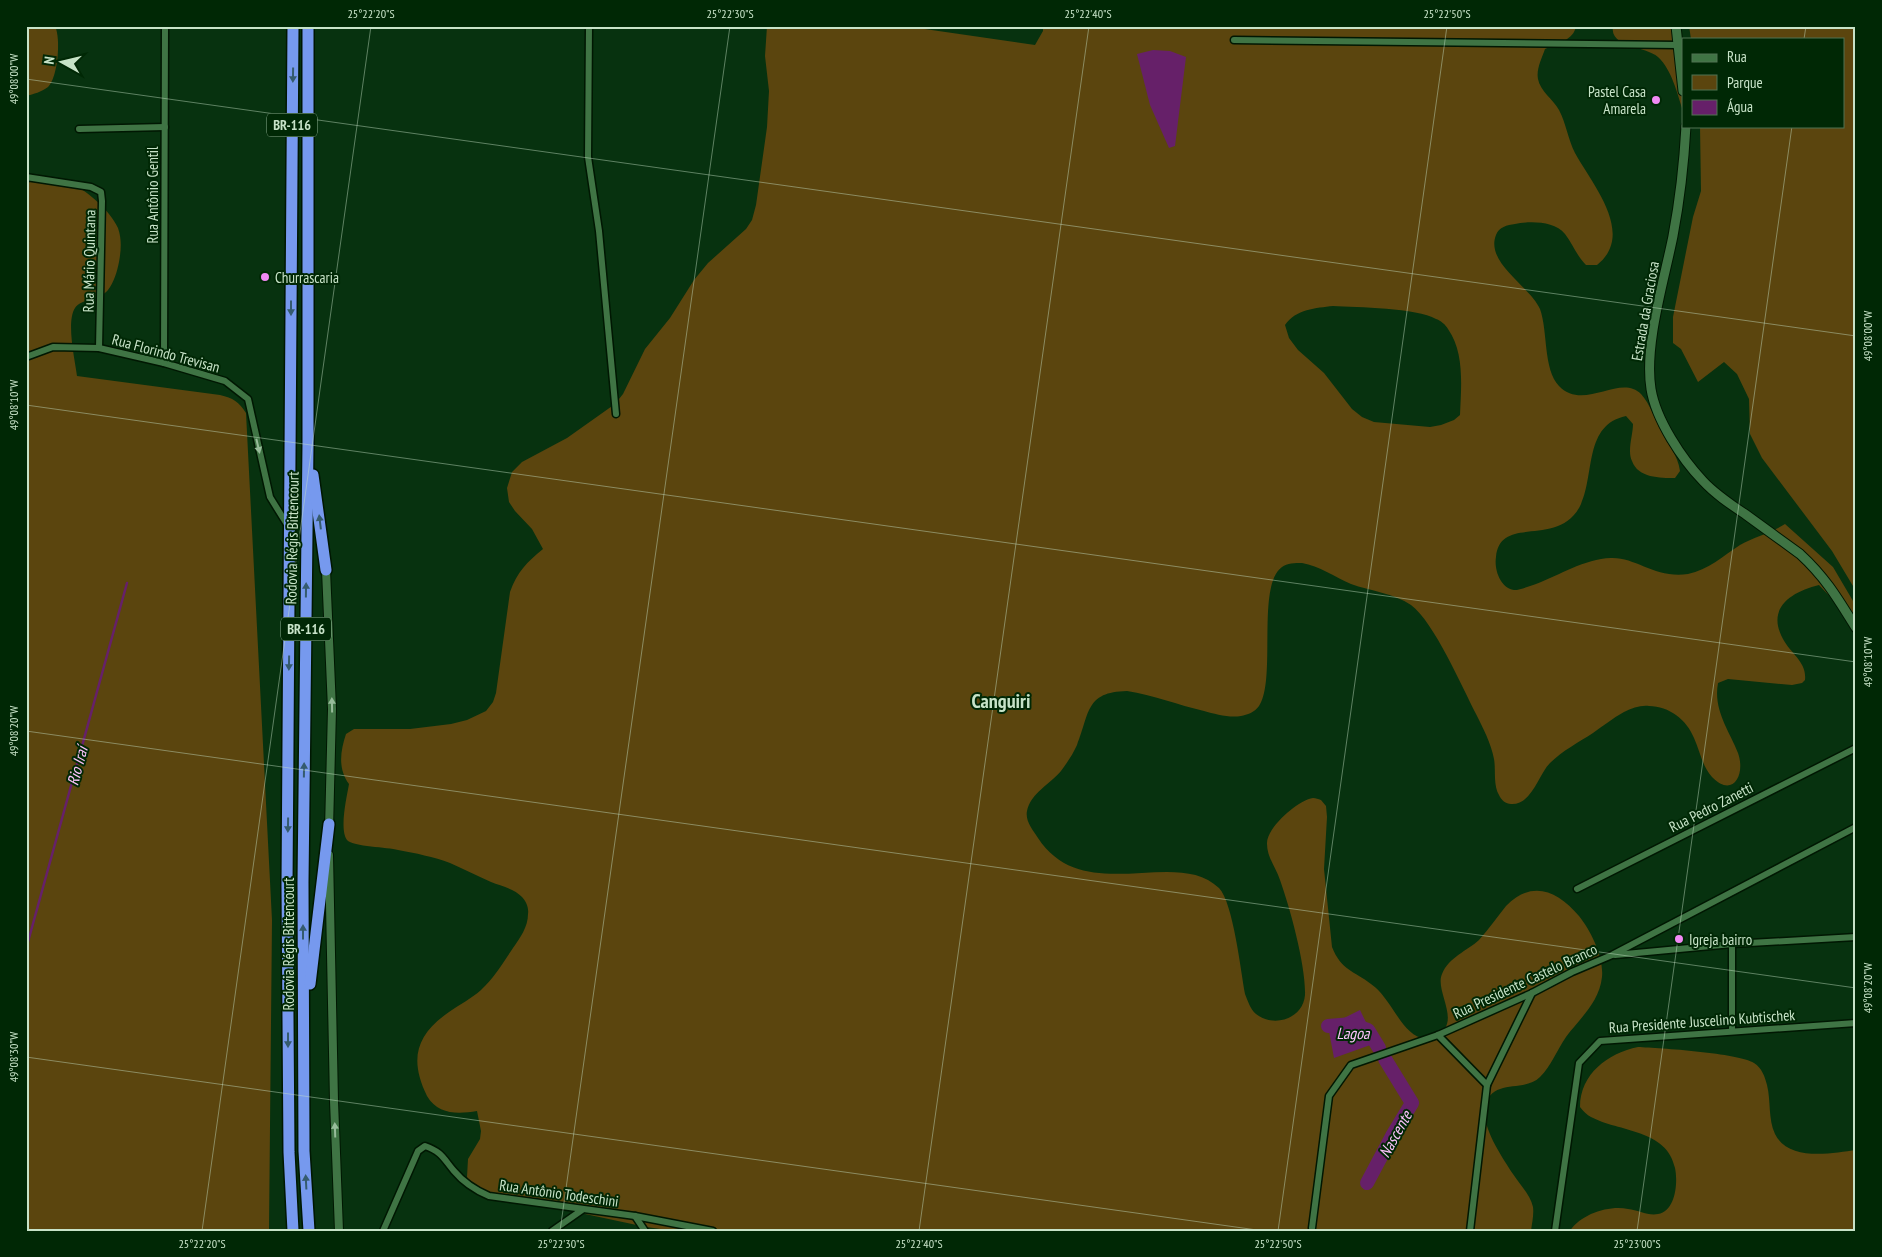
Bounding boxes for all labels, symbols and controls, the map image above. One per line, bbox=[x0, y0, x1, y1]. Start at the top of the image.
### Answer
text: 25°22'20"S bbox=[347, 6, 395, 21]
text: 25°22'30"S bbox=[706, 6, 754, 21]
text: 25°22'40"S bbox=[1064, 6, 1112, 21]
text: 25°22'50"S bbox=[1423, 6, 1471, 21]
north arrow bbox=[38, 38, 88, 88]
legend bbox=[1682, 38, 1844, 128]
text: Rua bbox=[1727, 47, 1747, 66]
text: 49°08'00"W bbox=[6, 54, 21, 104]
text: N bbox=[40, 55, 59, 65]
one-way arrow bbox=[289, 67, 297, 83]
text: Parque bbox=[1727, 73, 1763, 92]
place label: Pastel Casa Amarela bbox=[1588, 82, 1646, 118]
marker: Pastel Casa Amarela bbox=[1650, 94, 1662, 106]
text: Água bbox=[1727, 97, 1753, 116]
road number: BR-116 bbox=[267, 114, 317, 136]
street label: Rua Antônio Gentil bbox=[143, 146, 162, 244]
street label: Rua Mário Quintana bbox=[79, 209, 99, 313]
street label: Estrada da Graciosa bbox=[1627, 260, 1663, 362]
place label: Churrascaria bbox=[275, 268, 339, 287]
marker: Churrascaria bbox=[259, 271, 271, 283]
one-way arrow bbox=[287, 300, 295, 316]
text: 49°08'00"W bbox=[1860, 311, 1875, 361]
street label: Rua Florindo Trevisan bbox=[110, 329, 222, 377]
text: 49°08'10"W bbox=[6, 380, 21, 430]
one-way arrow bbox=[254, 439, 262, 454]
street label: Rodovia Régis Bittencourt bbox=[281, 471, 303, 605]
one-way arrow bbox=[316, 514, 324, 530]
one-way arrow bbox=[303, 581, 311, 597]
road number: BR-116 bbox=[281, 618, 331, 640]
text: 49°08'10"W bbox=[1860, 637, 1875, 687]
one-way arrow bbox=[285, 655, 293, 671]
district label: Canguiri bbox=[972, 688, 1030, 714]
one-way arrow bbox=[328, 696, 336, 712]
text: 49°08'20"W bbox=[6, 706, 21, 756]
water label: Rio Iraí bbox=[62, 741, 93, 788]
one-way arrow bbox=[300, 761, 308, 777]
street label: Rua Pedro Zanetti bbox=[1666, 778, 1756, 836]
one-way arrow bbox=[284, 818, 292, 834]
street label: Rodovia Régis Bittencourt bbox=[279, 878, 298, 1010]
one-way arrow bbox=[299, 924, 307, 940]
place label: Igreja bairro bbox=[1689, 930, 1752, 949]
marker: Igreja bairro bbox=[1673, 933, 1685, 945]
street label: Rua Presidente Castelo Branco bbox=[1450, 939, 1600, 1023]
text: 49°08'20"W bbox=[1860, 963, 1875, 1013]
street label: Rua Presidente Juscelino Kubtischek bbox=[1608, 1005, 1796, 1037]
water label: Lagoa bbox=[1336, 1023, 1371, 1043]
text: 49°08'30"W bbox=[6, 1032, 21, 1082]
one-way arrow bbox=[284, 1033, 292, 1049]
water label: Nascente bbox=[1374, 1106, 1417, 1161]
one-way arrow bbox=[330, 1121, 338, 1137]
one-way arrow bbox=[301, 1174, 309, 1190]
street label: Rua Antônio Todeschini bbox=[498, 1175, 620, 1211]
text: 25°22'20"S bbox=[178, 1236, 226, 1251]
text: 25°22'30"S bbox=[537, 1236, 585, 1251]
text: 25°22'40"S bbox=[895, 1236, 943, 1251]
text: 25°22'50"S bbox=[1254, 1236, 1302, 1251]
text: 25°23'00"S bbox=[1613, 1236, 1661, 1251]

